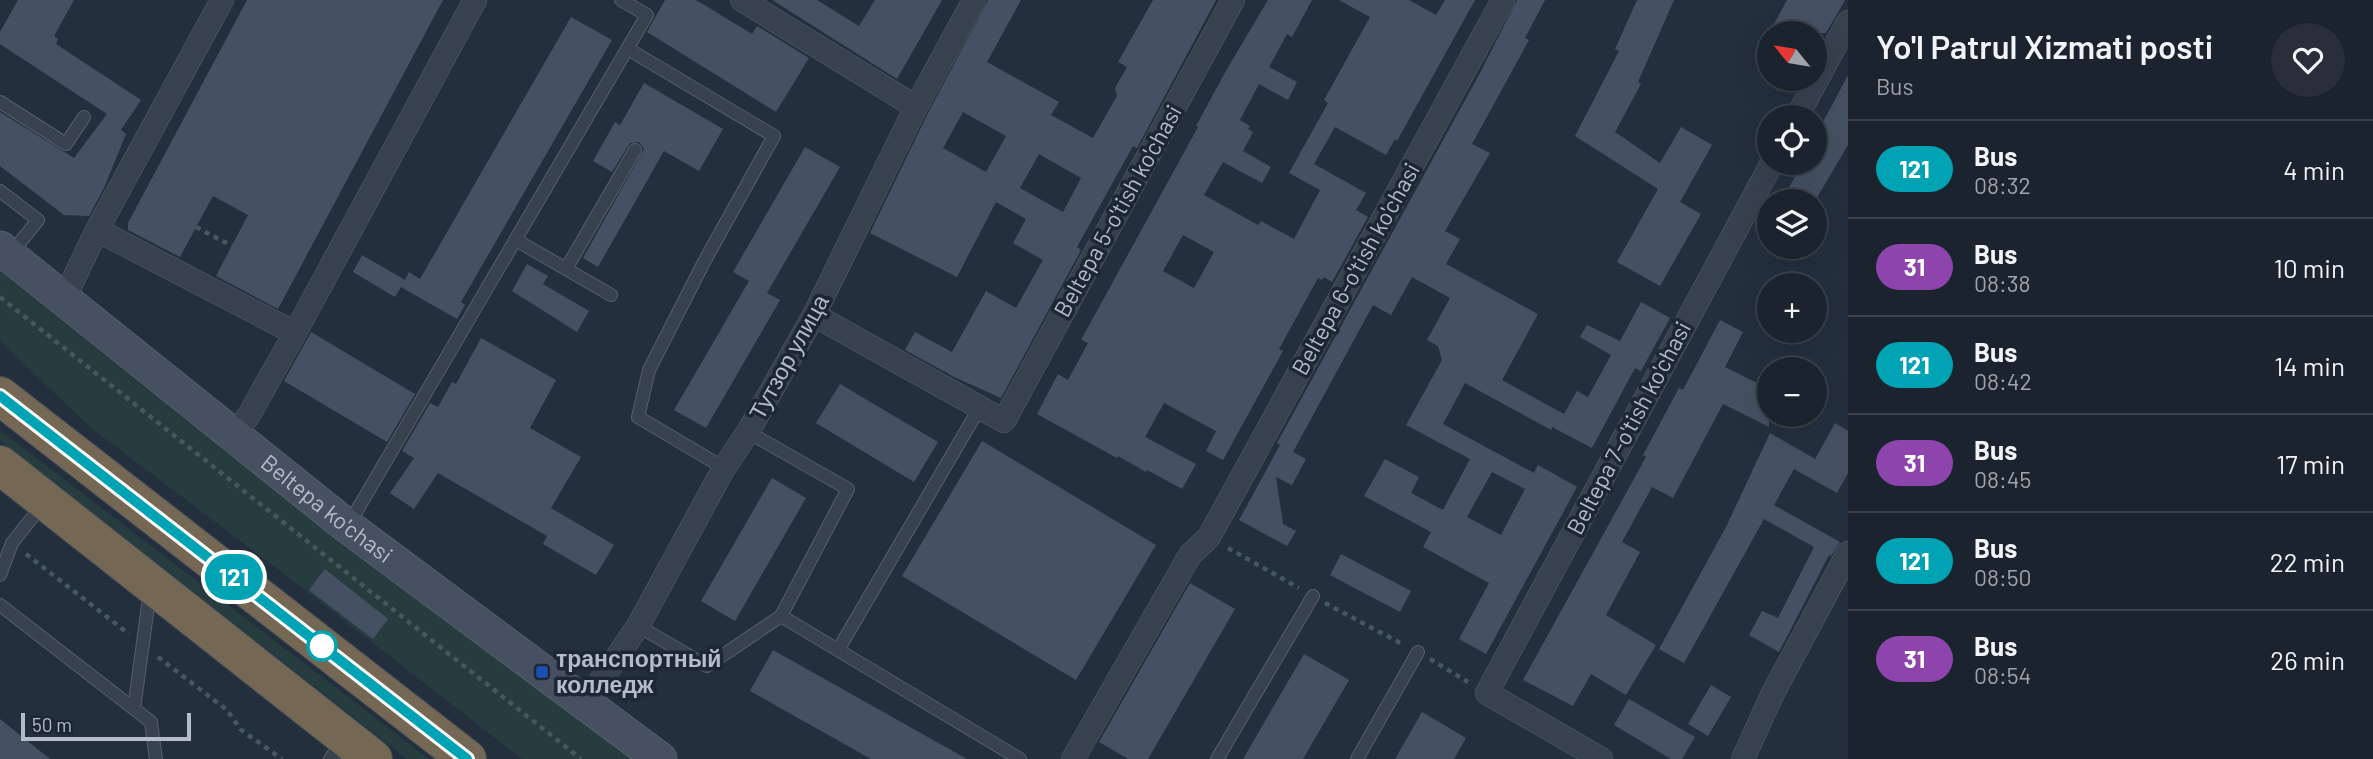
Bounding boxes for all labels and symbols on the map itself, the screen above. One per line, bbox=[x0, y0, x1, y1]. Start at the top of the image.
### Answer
north arrow bbox=[1757, 21, 1827, 91]
street label: Beltepa 5-o'tish ko'chasi bbox=[1047, 100, 1187, 321]
street label: Beltepa 6-o'tish ko'chasi bbox=[1285, 158, 1425, 379]
street label: Тутзор улица bbox=[742, 289, 834, 424]
street label: Beltepa 7-o'tish ko'chasi bbox=[1560, 316, 1696, 539]
street label: Beltepa ko'chasi bbox=[256, 448, 399, 568]
line badge: 121 bbox=[194, 554, 274, 600]
unlabelled marker bbox=[307, 631, 337, 661]
place label: транспортный колледж bbox=[556, 644, 721, 698]
marker: транспортный колледж bbox=[534, 664, 550, 680]
scale bar bbox=[21, 710, 191, 742]

